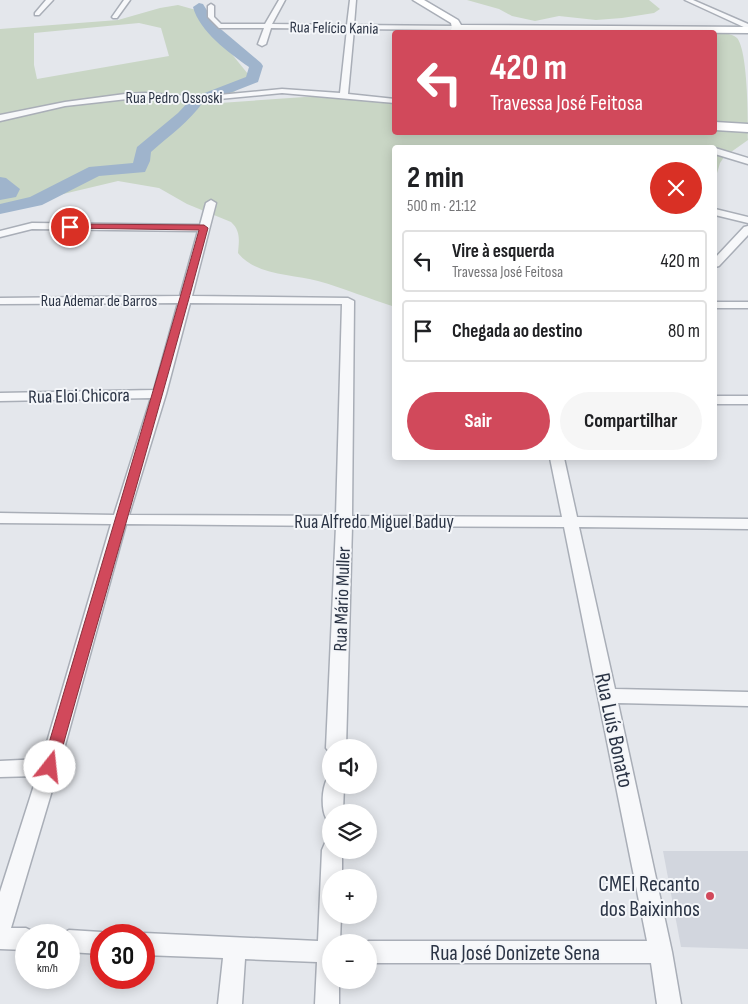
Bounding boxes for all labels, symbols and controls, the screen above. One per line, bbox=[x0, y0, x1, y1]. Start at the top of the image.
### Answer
street label: Rua Felício Kania bbox=[289, 18, 379, 39]
text: 420 m bbox=[490, 47, 567, 90]
icon: left bbox=[407, 50, 472, 115]
street label: Rua Pedro Ossoski bbox=[126, 89, 222, 108]
text: Travessa José Feitosa bbox=[490, 90, 643, 117]
text: 2 min bbox=[407, 160, 464, 196]
button: close bbox=[650, 162, 702, 214]
text: 500 m · 21:12 bbox=[407, 197, 476, 216]
pin bbox=[49, 206, 91, 248]
icon: arrive bbox=[56, 213, 84, 241]
text: Vire à esquerda bbox=[452, 240, 554, 263]
icon: left bbox=[409, 247, 437, 275]
text: 420 m bbox=[660, 250, 700, 273]
text: Travessa José Feitosa bbox=[452, 263, 563, 282]
street label: Rua Ademar de Barros bbox=[41, 292, 157, 311]
icon: arrive bbox=[409, 317, 437, 345]
text: Chegada ao destino bbox=[452, 320, 582, 343]
text: 80 m bbox=[668, 320, 700, 343]
street label: Rua Eloi Chicora bbox=[28, 384, 130, 409]
button: Sair bbox=[407, 392, 550, 450]
button: Compartilhar bbox=[560, 392, 702, 450]
street label: Rua Alfredo Miguel Baduy bbox=[294, 511, 454, 534]
street label: Rua Mário Muller bbox=[329, 546, 356, 652]
street label: Rua Luís Bonato bbox=[588, 670, 639, 790]
map controls bbox=[322, 739, 377, 989]
button: sound bbox=[322, 739, 377, 794]
position arrow bbox=[23, 740, 75, 792]
button: layers bbox=[322, 804, 377, 859]
button: + bbox=[322, 869, 377, 924]
place label: CMEI Recanto dos Baixinhos bbox=[598, 871, 700, 923]
marker: CMEI Recanto dos Baixinhos bbox=[704, 890, 716, 902]
speed limit sign: 30 bbox=[90, 924, 155, 989]
button: − bbox=[322, 934, 377, 989]
text: 20 bbox=[36, 935, 59, 966]
street label: Rua José Donizete Sena bbox=[430, 940, 600, 967]
text: km/h bbox=[37, 961, 58, 976]

